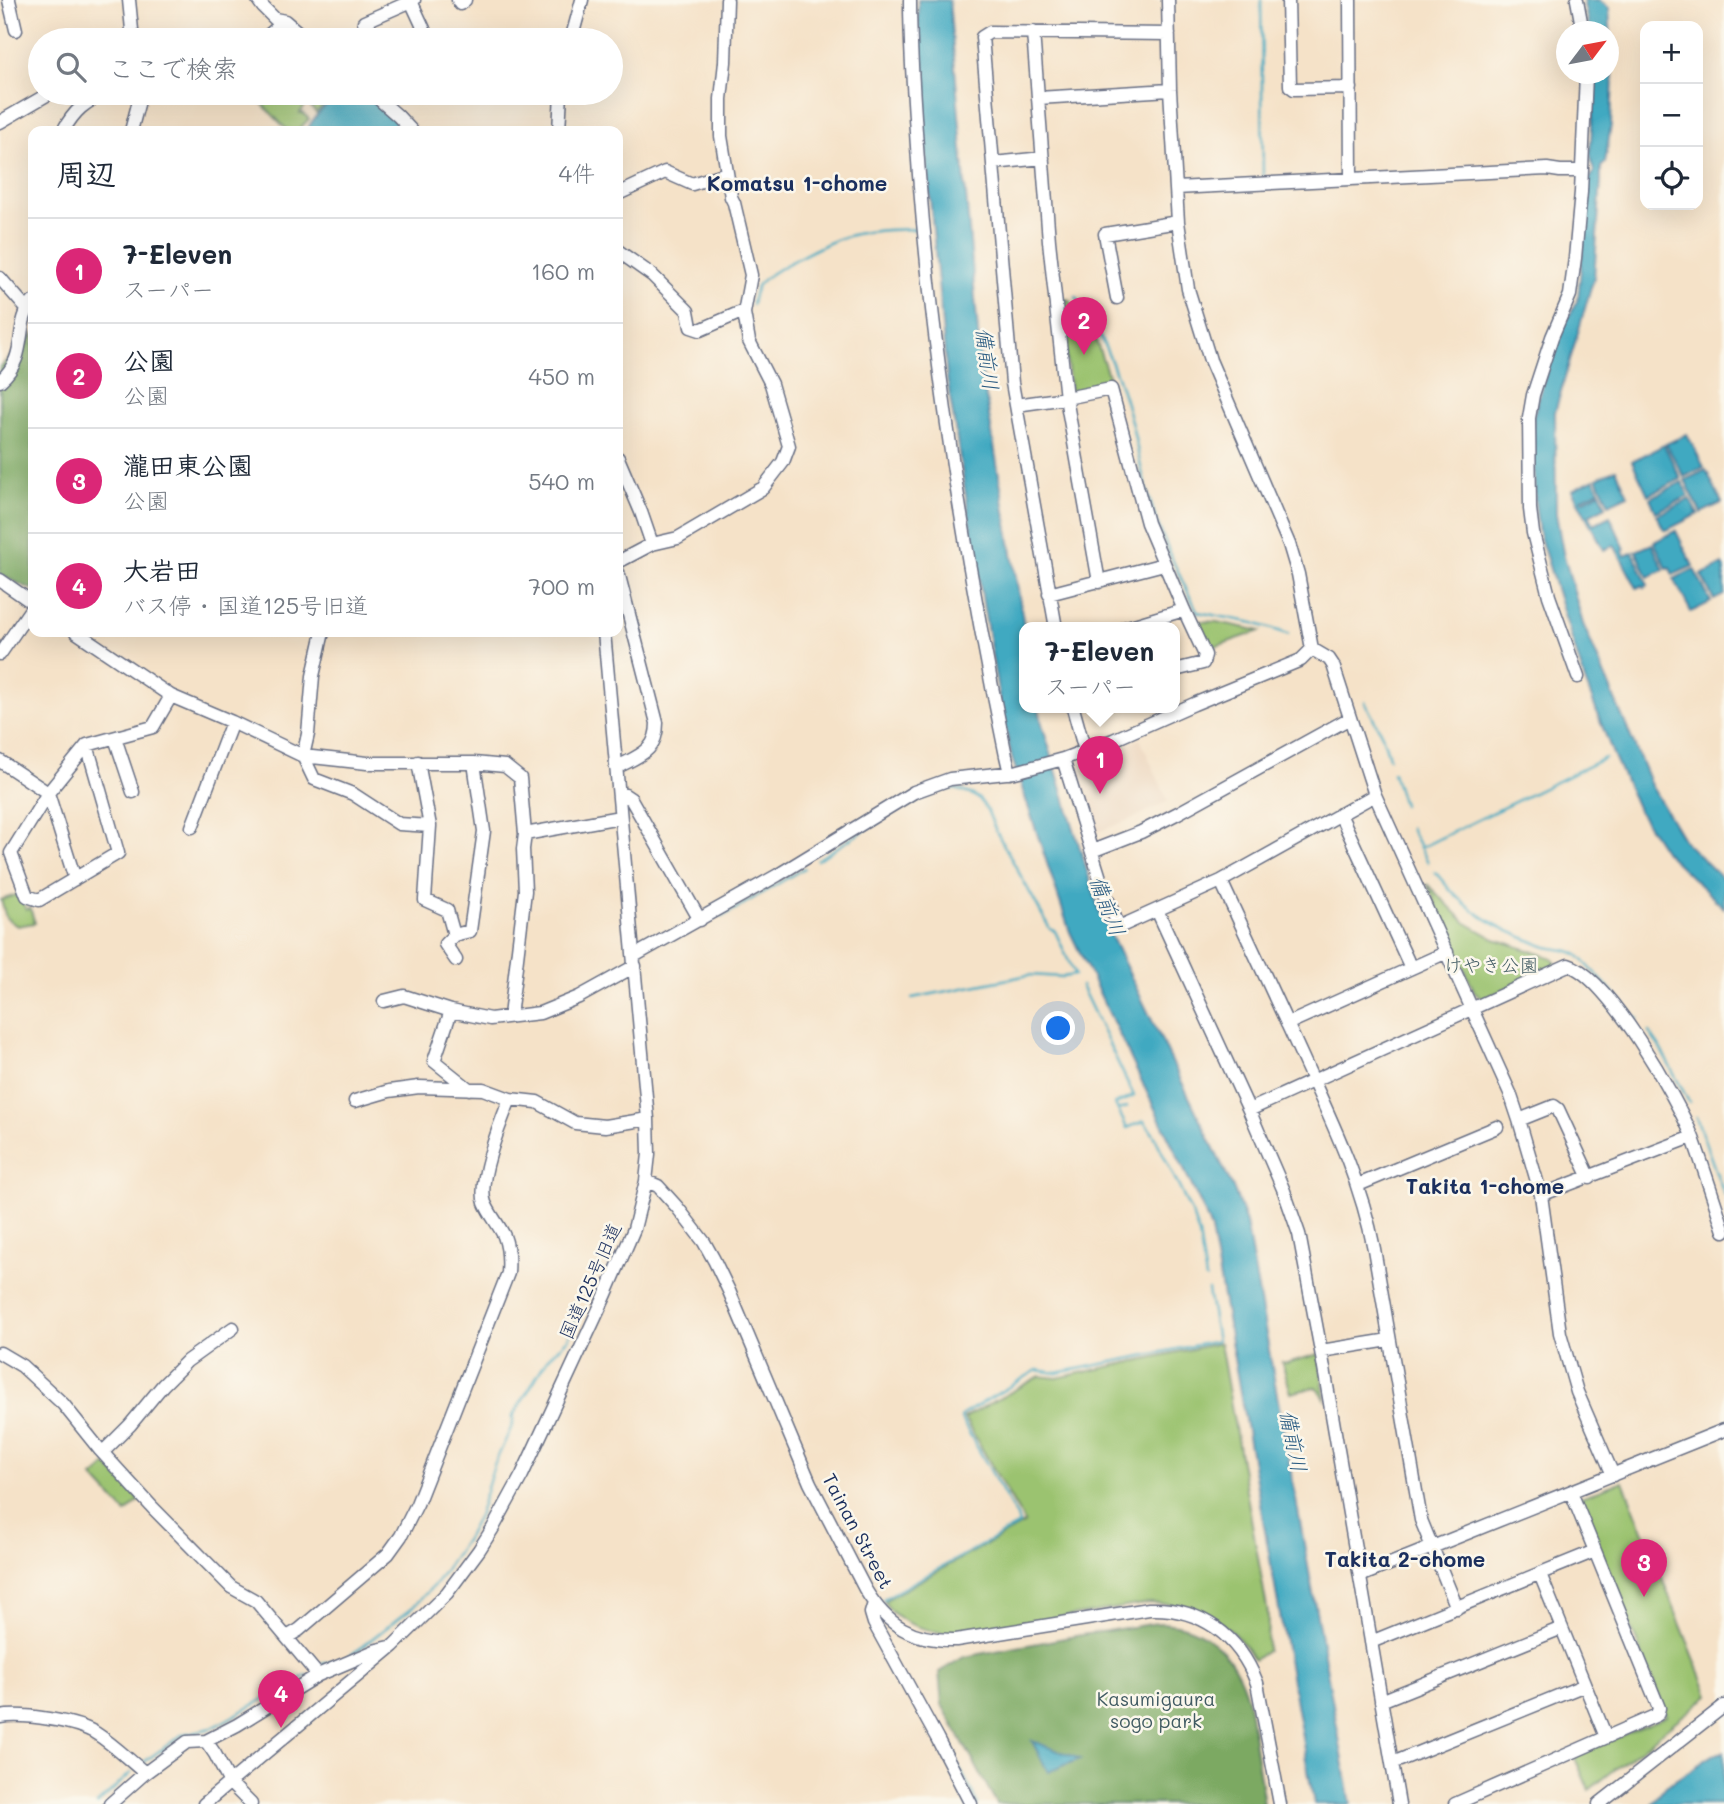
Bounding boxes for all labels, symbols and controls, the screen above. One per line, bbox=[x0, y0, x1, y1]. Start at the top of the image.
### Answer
north arrow bbox=[1556, 21, 1619, 84]
map controls bbox=[1640, 21, 1703, 210]
button: + bbox=[1640, 21, 1703, 84]
search box bbox=[28, 28, 623, 105]
icon: search bbox=[52, 48, 90, 86]
text: ここで検索 bbox=[108, 51, 238, 85]
button: − bbox=[1640, 84, 1703, 147]
button: locate bbox=[1640, 147, 1703, 210]
text: 周辺 bbox=[56, 153, 116, 193]
text: 4件 bbox=[558, 158, 595, 188]
district label: Komatsu 1-chome bbox=[707, 169, 887, 196]
text: 7-Eleven bbox=[123, 237, 232, 271]
text: 1 bbox=[74, 256, 84, 286]
text: 160 m bbox=[531, 256, 595, 286]
text: スーパー bbox=[123, 274, 214, 304]
pin: 2 bbox=[1061, 297, 1107, 355]
water label: 備前川 bbox=[971, 326, 1006, 392]
text: 公園 bbox=[123, 343, 175, 377]
text: 2 bbox=[73, 361, 85, 391]
text: 450 m bbox=[528, 361, 595, 391]
text: 公園 bbox=[123, 380, 169, 410]
text: 瀧田東公園 bbox=[123, 448, 253, 482]
text: 3 bbox=[72, 466, 86, 496]
text: 540 m bbox=[528, 466, 595, 496]
text: 公園 bbox=[123, 485, 169, 515]
text: 大岩田 bbox=[123, 553, 201, 587]
text: 4 bbox=[72, 571, 86, 601]
text: 700 m bbox=[528, 571, 595, 601]
text: バス停 · 国道125号旧道 bbox=[123, 590, 368, 620]
popup bbox=[1019, 622, 1180, 713]
text: 7-Eleven bbox=[1045, 634, 1154, 668]
text: スーパー bbox=[1045, 671, 1136, 701]
pin: 1 bbox=[1077, 736, 1123, 794]
water label: 備前川 bbox=[1085, 871, 1132, 940]
park label: けやき公園 bbox=[1443, 952, 1539, 977]
your location bbox=[1041, 1011, 1075, 1045]
district label: Takita 1-chome bbox=[1406, 1172, 1564, 1199]
street label: 国道125号旧道 bbox=[553, 1219, 626, 1343]
water label: 備前川 bbox=[1275, 1407, 1314, 1474]
street label: Tainan Street bbox=[817, 1469, 899, 1593]
pin: 3 bbox=[1621, 1539, 1667, 1597]
district label: Takita 2-chome bbox=[1325, 1545, 1485, 1572]
pin: 4 bbox=[258, 1670, 304, 1728]
park label: Kasumigaura sogo park bbox=[1097, 1686, 1215, 1733]

